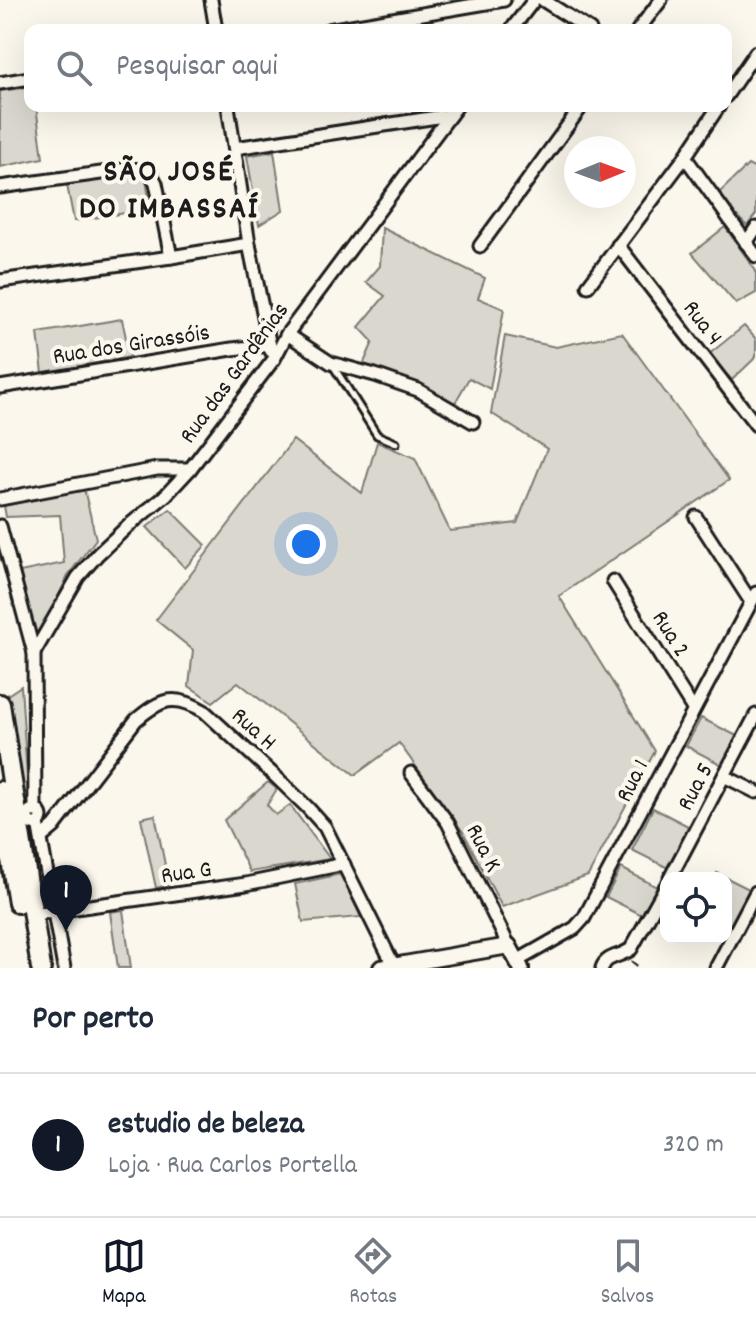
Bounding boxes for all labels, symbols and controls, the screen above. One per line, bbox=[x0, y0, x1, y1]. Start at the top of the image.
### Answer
search box bbox=[24, 24, 732, 112]
icon: search bbox=[52, 46, 96, 90]
text: Pesquisar aqui bbox=[116, 47, 278, 90]
north arrow bbox=[564, 136, 636, 208]
district label: SÃO JOSÉ DO IMBASSAÍ bbox=[79, 151, 259, 234]
street label: Rua 4 bbox=[673, 294, 730, 354]
street label: Rua das Gardênias bbox=[172, 296, 298, 452]
street label: Rua dos Girassóis bbox=[51, 317, 212, 375]
your location bbox=[286, 524, 326, 564]
street label: Rua 2 bbox=[642, 605, 697, 664]
street label: Rua H bbox=[223, 701, 283, 760]
street label: Rua 1 bbox=[609, 754, 659, 809]
street label: Rua 5 bbox=[670, 757, 723, 817]
street label: Rua K bbox=[456, 818, 509, 878]
street label: Rua G bbox=[159, 854, 214, 894]
pin: 1 bbox=[40, 865, 92, 931]
map controls bbox=[660, 872, 732, 944]
button: locate bbox=[660, 872, 732, 944]
text: Por perto bbox=[32, 996, 154, 1045]
text: estudio de beleza bbox=[108, 1105, 304, 1148]
text: 1 bbox=[55, 1127, 61, 1164]
text: 320 m bbox=[663, 1127, 724, 1164]
text: Loja · Rua Carlos Portella bbox=[108, 1148, 357, 1185]
tab: Mapa bbox=[102, 1234, 146, 1313]
tab: Rotas bbox=[349, 1234, 397, 1313]
tab: Salvos bbox=[601, 1234, 654, 1313]

